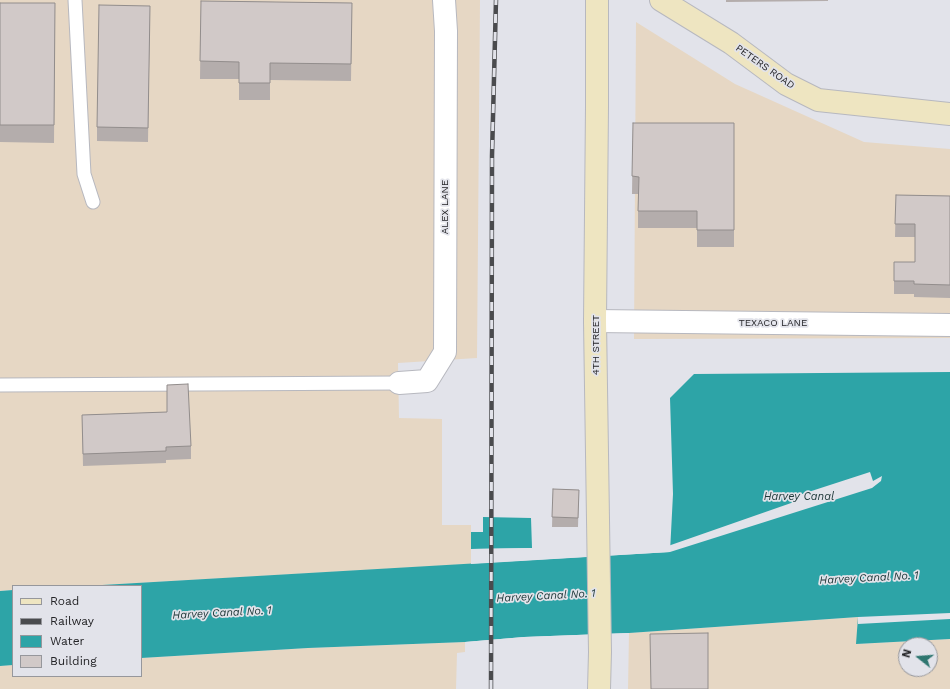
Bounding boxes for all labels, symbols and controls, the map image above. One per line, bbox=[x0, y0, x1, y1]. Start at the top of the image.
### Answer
street label: PETERS ROAD bbox=[733, 42, 797, 92]
street label: ALEX LANE bbox=[439, 180, 451, 234]
street label: 4TH STREET bbox=[590, 315, 602, 375]
street label: TEXACO LANE bbox=[739, 317, 807, 329]
water label: Harvey Canal bbox=[764, 490, 834, 504]
water label: Harvey Canal No. 1 bbox=[819, 569, 919, 587]
legend bbox=[12, 585, 142, 677]
water label: Harvey Canal No. 1 bbox=[496, 587, 596, 605]
text: Road bbox=[50, 594, 79, 608]
water label: Harvey Canal No. 1 bbox=[172, 604, 272, 622]
text: Railway bbox=[50, 614, 94, 628]
text: Water bbox=[50, 634, 84, 648]
north arrow bbox=[898, 637, 938, 677]
text: N bbox=[900, 648, 914, 659]
text: Building bbox=[50, 654, 97, 668]

